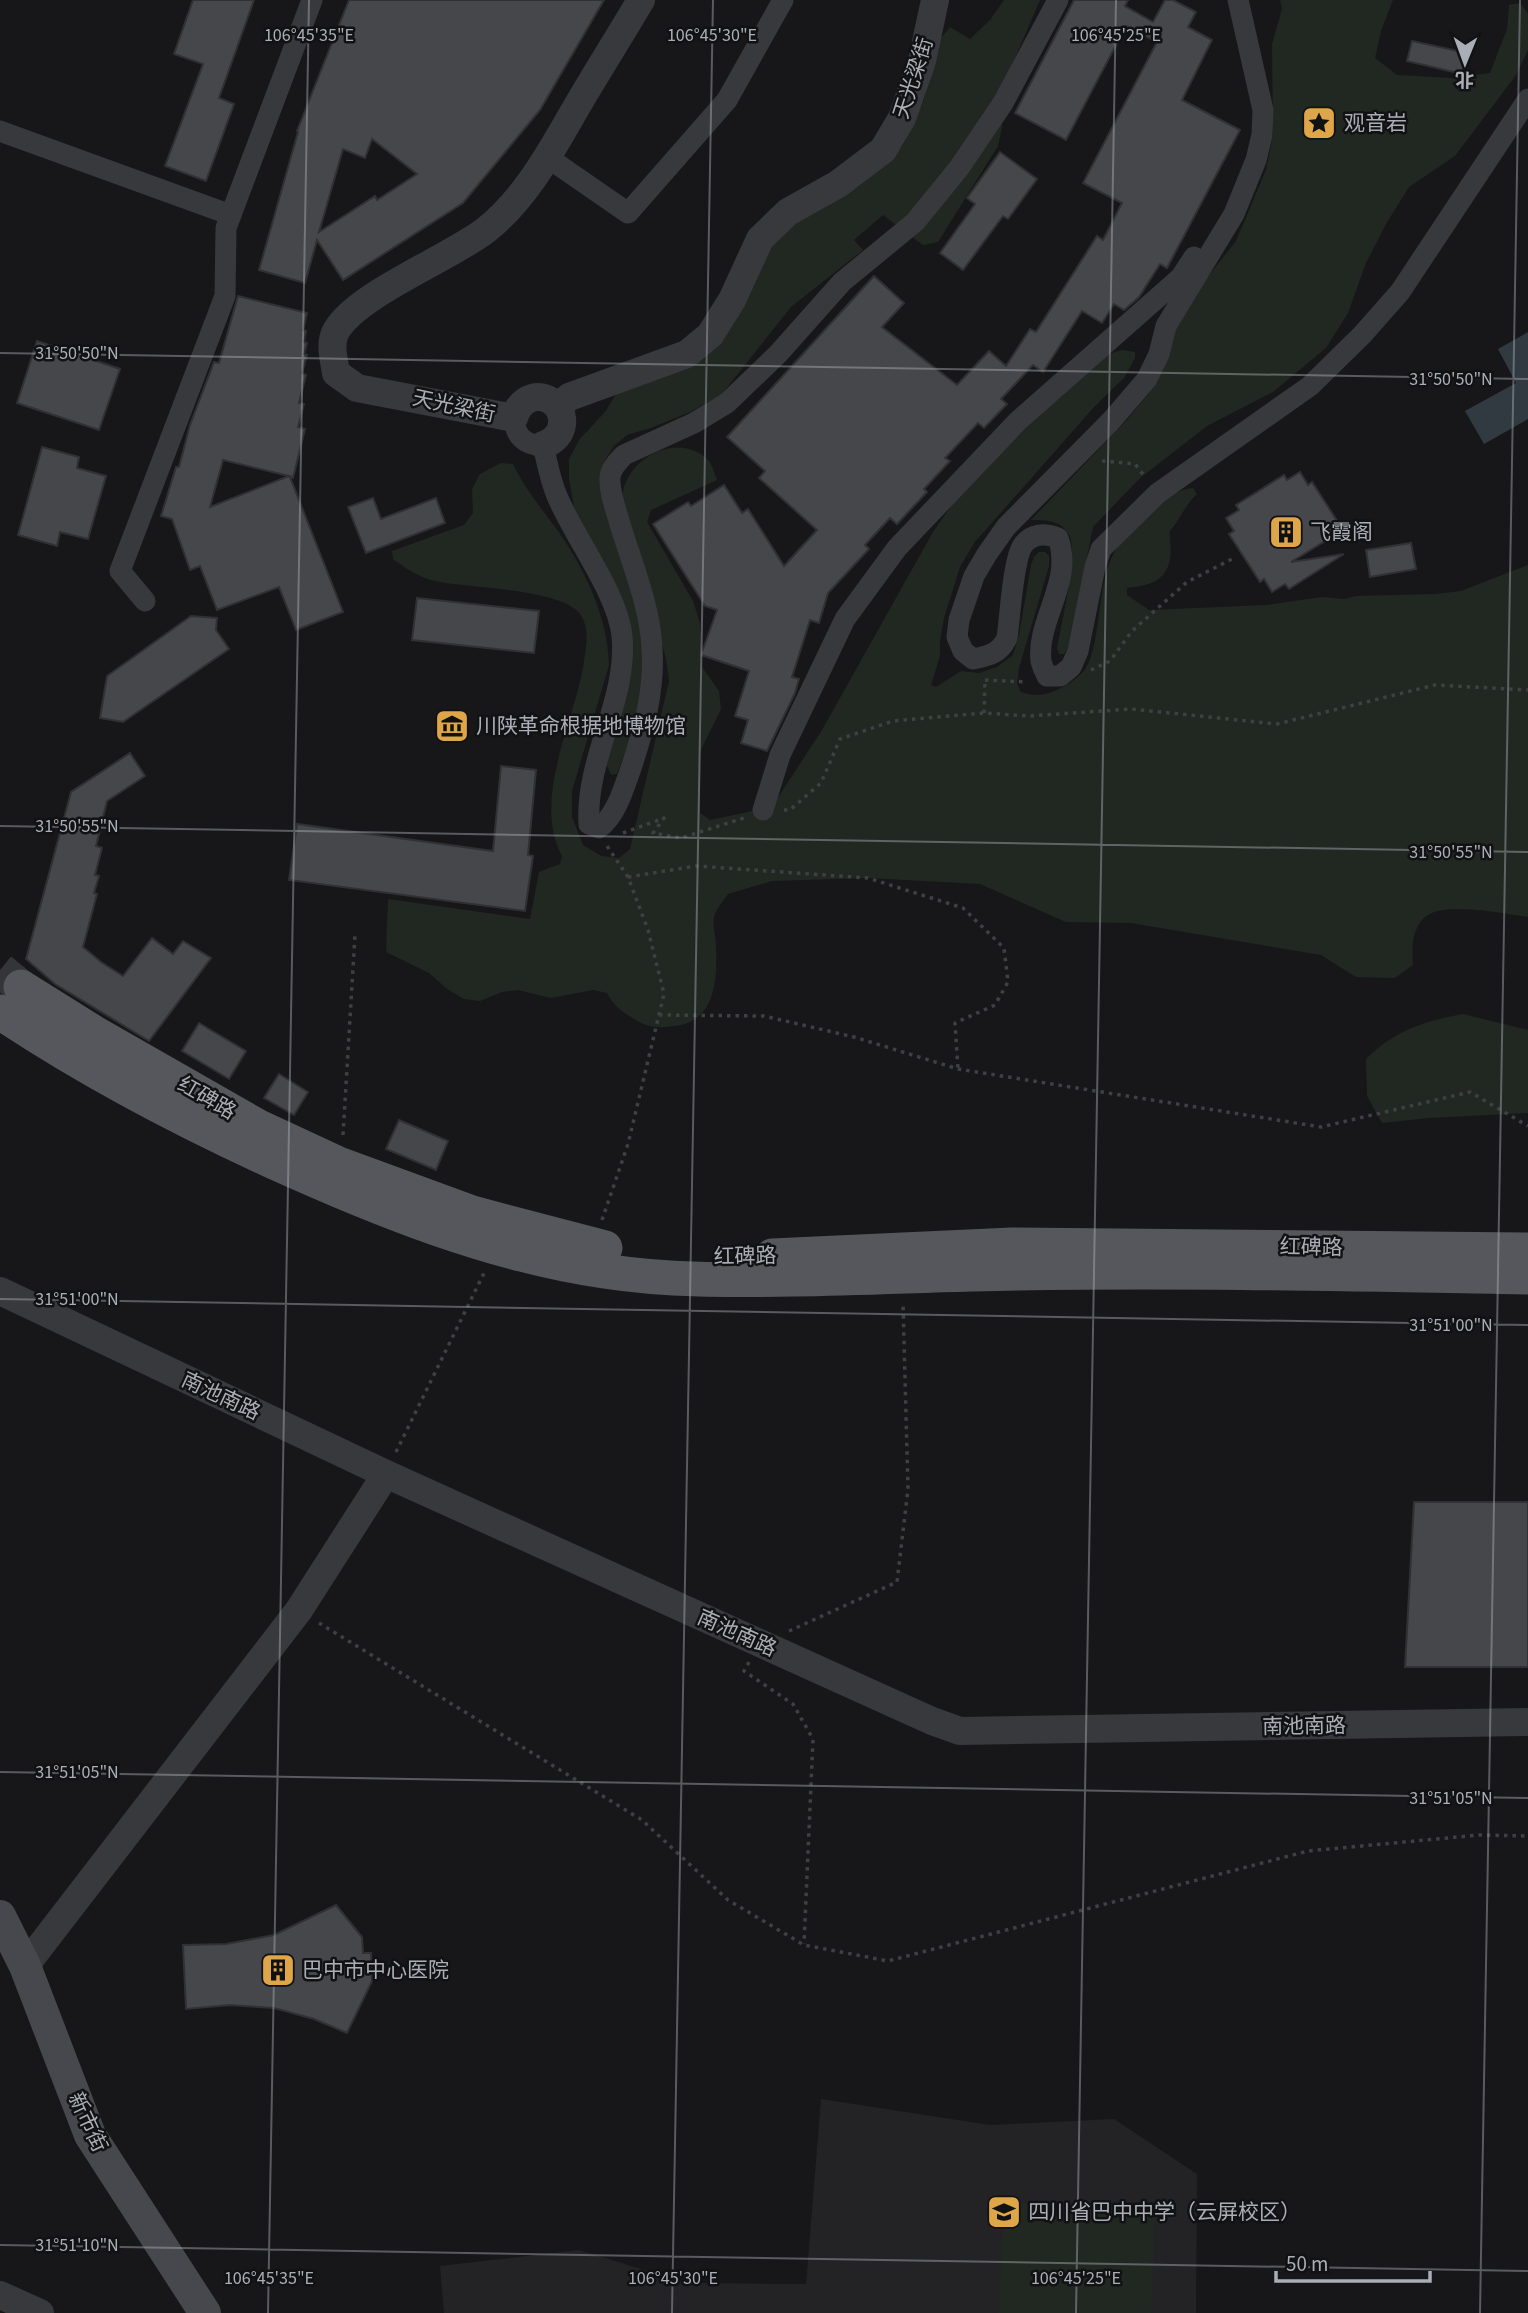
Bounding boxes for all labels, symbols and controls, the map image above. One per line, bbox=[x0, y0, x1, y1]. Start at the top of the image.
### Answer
text: 106°45'35"E bbox=[264, 23, 354, 48]
text: 106°45'30"E bbox=[667, 23, 757, 48]
text: 106°45'25"E bbox=[1071, 23, 1161, 48]
north arrow bbox=[1430, 28, 1500, 98]
street label: 天光梁街 bbox=[886, 33, 940, 123]
text: 北 bbox=[1455, 65, 1474, 92]
place icon: 观音岩 bbox=[1300, 104, 1338, 142]
place label: 观音岩 bbox=[1344, 108, 1407, 138]
text: 31°50'50"N bbox=[35, 341, 119, 366]
text: 31°50'50"N bbox=[1409, 367, 1493, 392]
street label: 天光梁街 bbox=[410, 383, 498, 429]
building icon: 飞霞阁 bbox=[1267, 513, 1305, 551]
place label: 飞霞阁 bbox=[1310, 517, 1373, 547]
museum icon: 川陕革命根据地博物馆 bbox=[433, 707, 471, 745]
place label: 川陕革命根据地博物馆 bbox=[476, 711, 686, 741]
text: 31°50'55"N bbox=[35, 814, 119, 839]
text: 31°50'55"N bbox=[1409, 840, 1493, 865]
street label: 红碑路 bbox=[172, 1069, 242, 1127]
street label: 红碑路 bbox=[1279, 1231, 1343, 1263]
street label: 红碑路 bbox=[713, 1240, 777, 1272]
text: 31°51'00"N bbox=[35, 1287, 119, 1312]
text: 31°51'00"N bbox=[1409, 1313, 1493, 1338]
street label: 南池南路 bbox=[177, 1365, 265, 1427]
street label: 南池南路 bbox=[693, 1602, 781, 1664]
street label: 南池南路 bbox=[1262, 1710, 1346, 1742]
text: 31°51'05"N bbox=[35, 1760, 119, 1785]
text: 31°51'05"N bbox=[1409, 1786, 1493, 1811]
building icon: 巴中市中心医院 bbox=[259, 1951, 297, 1989]
place label: 巴中市中心医院 bbox=[302, 1955, 449, 1985]
street label: 新市街 bbox=[61, 2087, 115, 2157]
school or university icon: 四川省巴中中学（云屏校区） bbox=[985, 2193, 1023, 2231]
place label: 四川省巴中中学（云屏校区） bbox=[1028, 2197, 1301, 2227]
text: 31°51'10"N bbox=[35, 2233, 119, 2258]
scale bar bbox=[1276, 2240, 1430, 2284]
text: 50 m bbox=[1286, 2249, 1328, 2279]
text: 106°45'35"E bbox=[224, 2266, 314, 2291]
text: 106°45'30"E bbox=[628, 2266, 718, 2291]
text: 106°45'25"E bbox=[1031, 2266, 1121, 2291]

